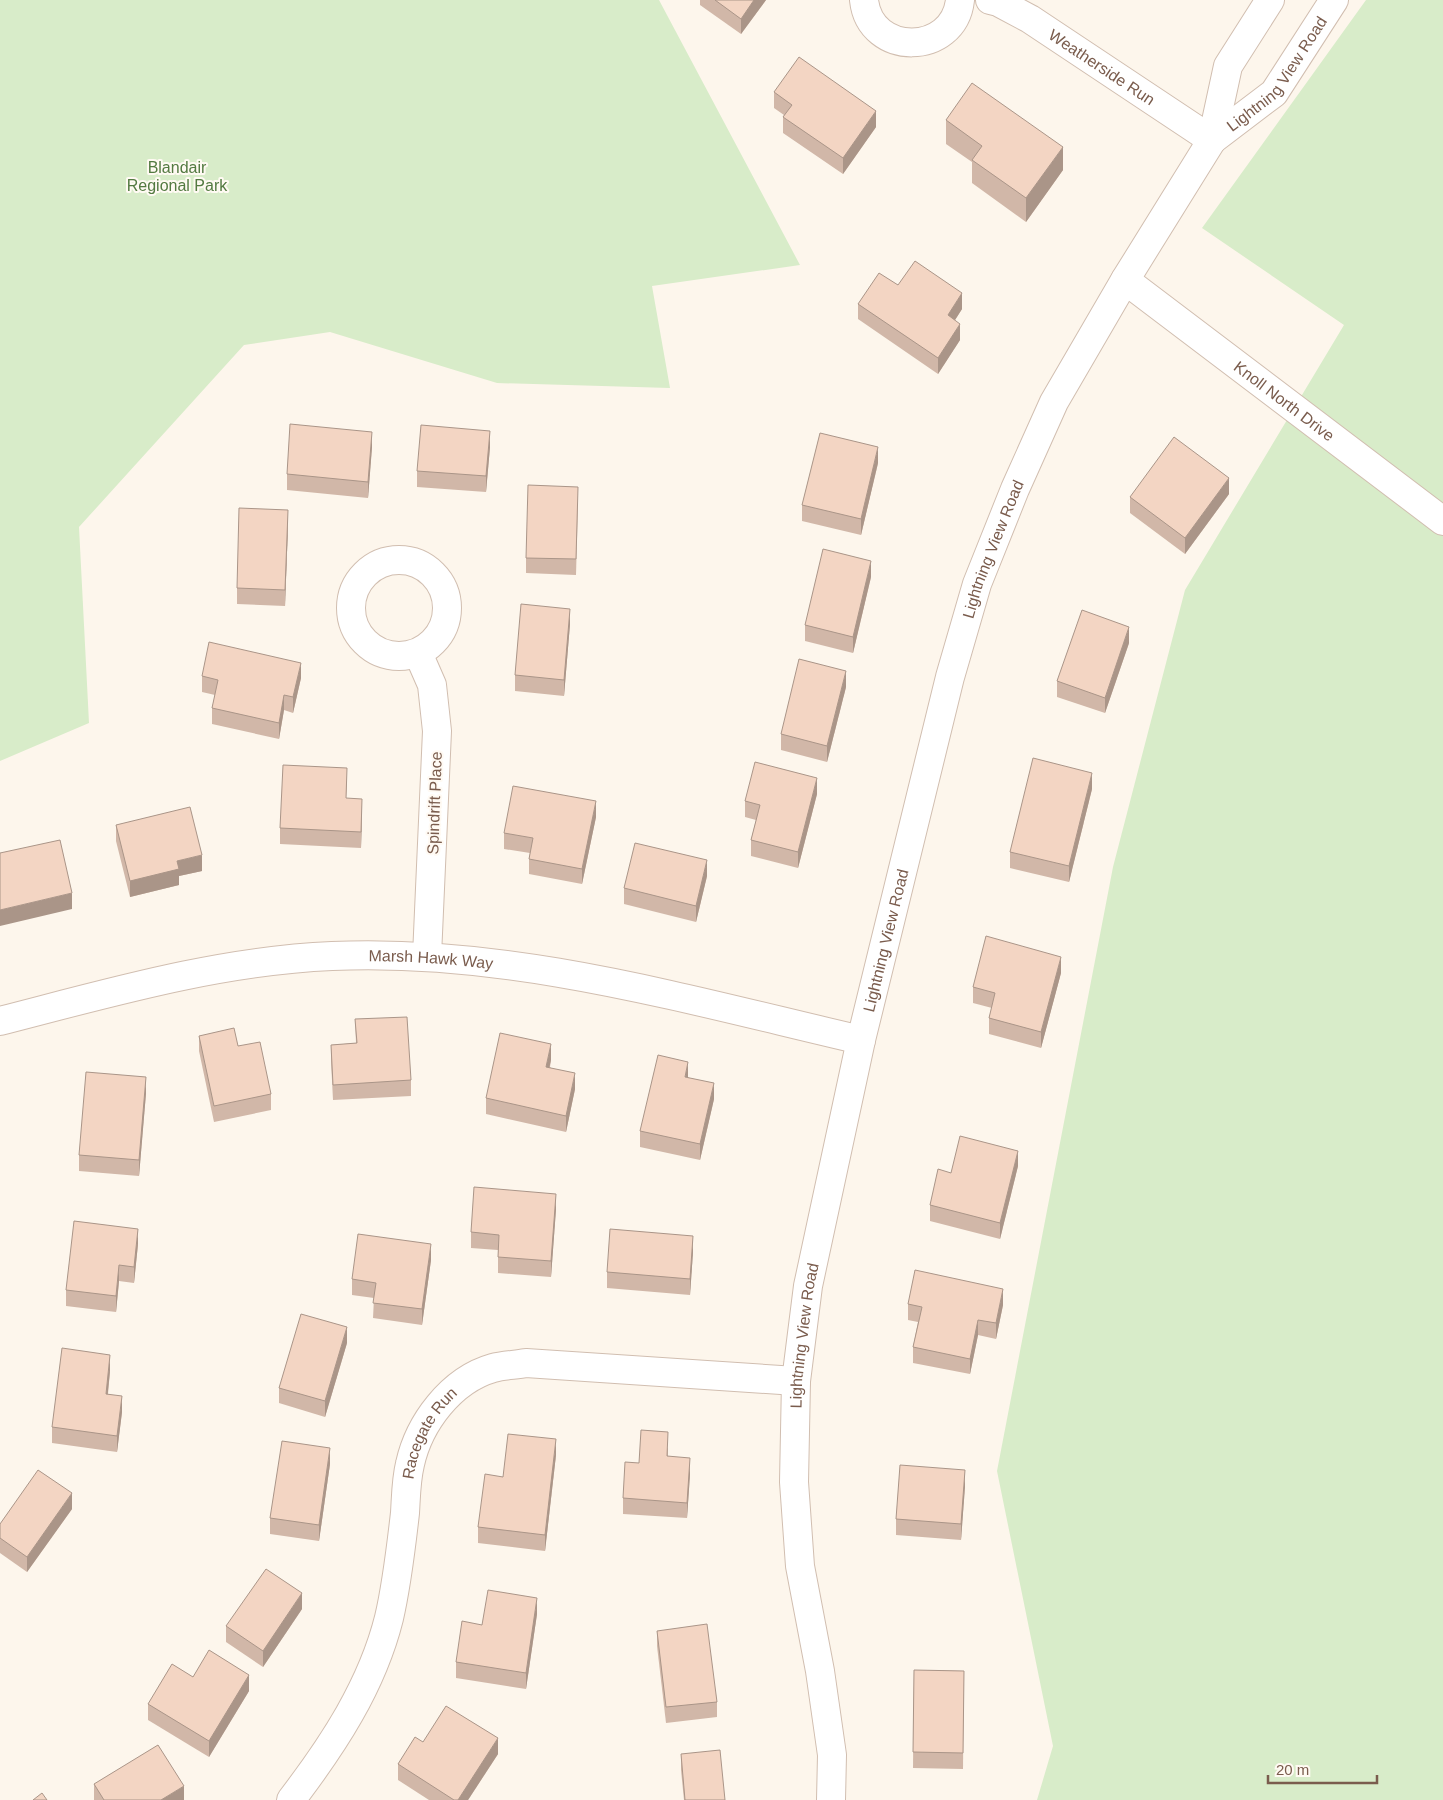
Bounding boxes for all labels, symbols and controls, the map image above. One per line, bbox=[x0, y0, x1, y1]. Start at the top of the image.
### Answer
street label: Lightning View Road bbox=[1224, 13, 1330, 135]
street label: Weatherside Run bbox=[1046, 26, 1158, 109]
park label: Blandair Regional Park bbox=[127, 159, 228, 194]
street label: Knoll North Drive bbox=[1231, 358, 1338, 445]
street label: Lightning View Road bbox=[959, 477, 1027, 620]
street label: Spindrift Place bbox=[424, 751, 445, 855]
street label: Lightning View Road bbox=[860, 867, 912, 1014]
street label: Marsh Hawk Way bbox=[369, 947, 494, 972]
street label: Lightning View Road bbox=[787, 1261, 822, 1408]
street label: Racegate Run bbox=[399, 1384, 460, 1480]
scale bar bbox=[1268, 1752, 1377, 1784]
text: 20 m bbox=[1276, 1761, 1309, 1778]

